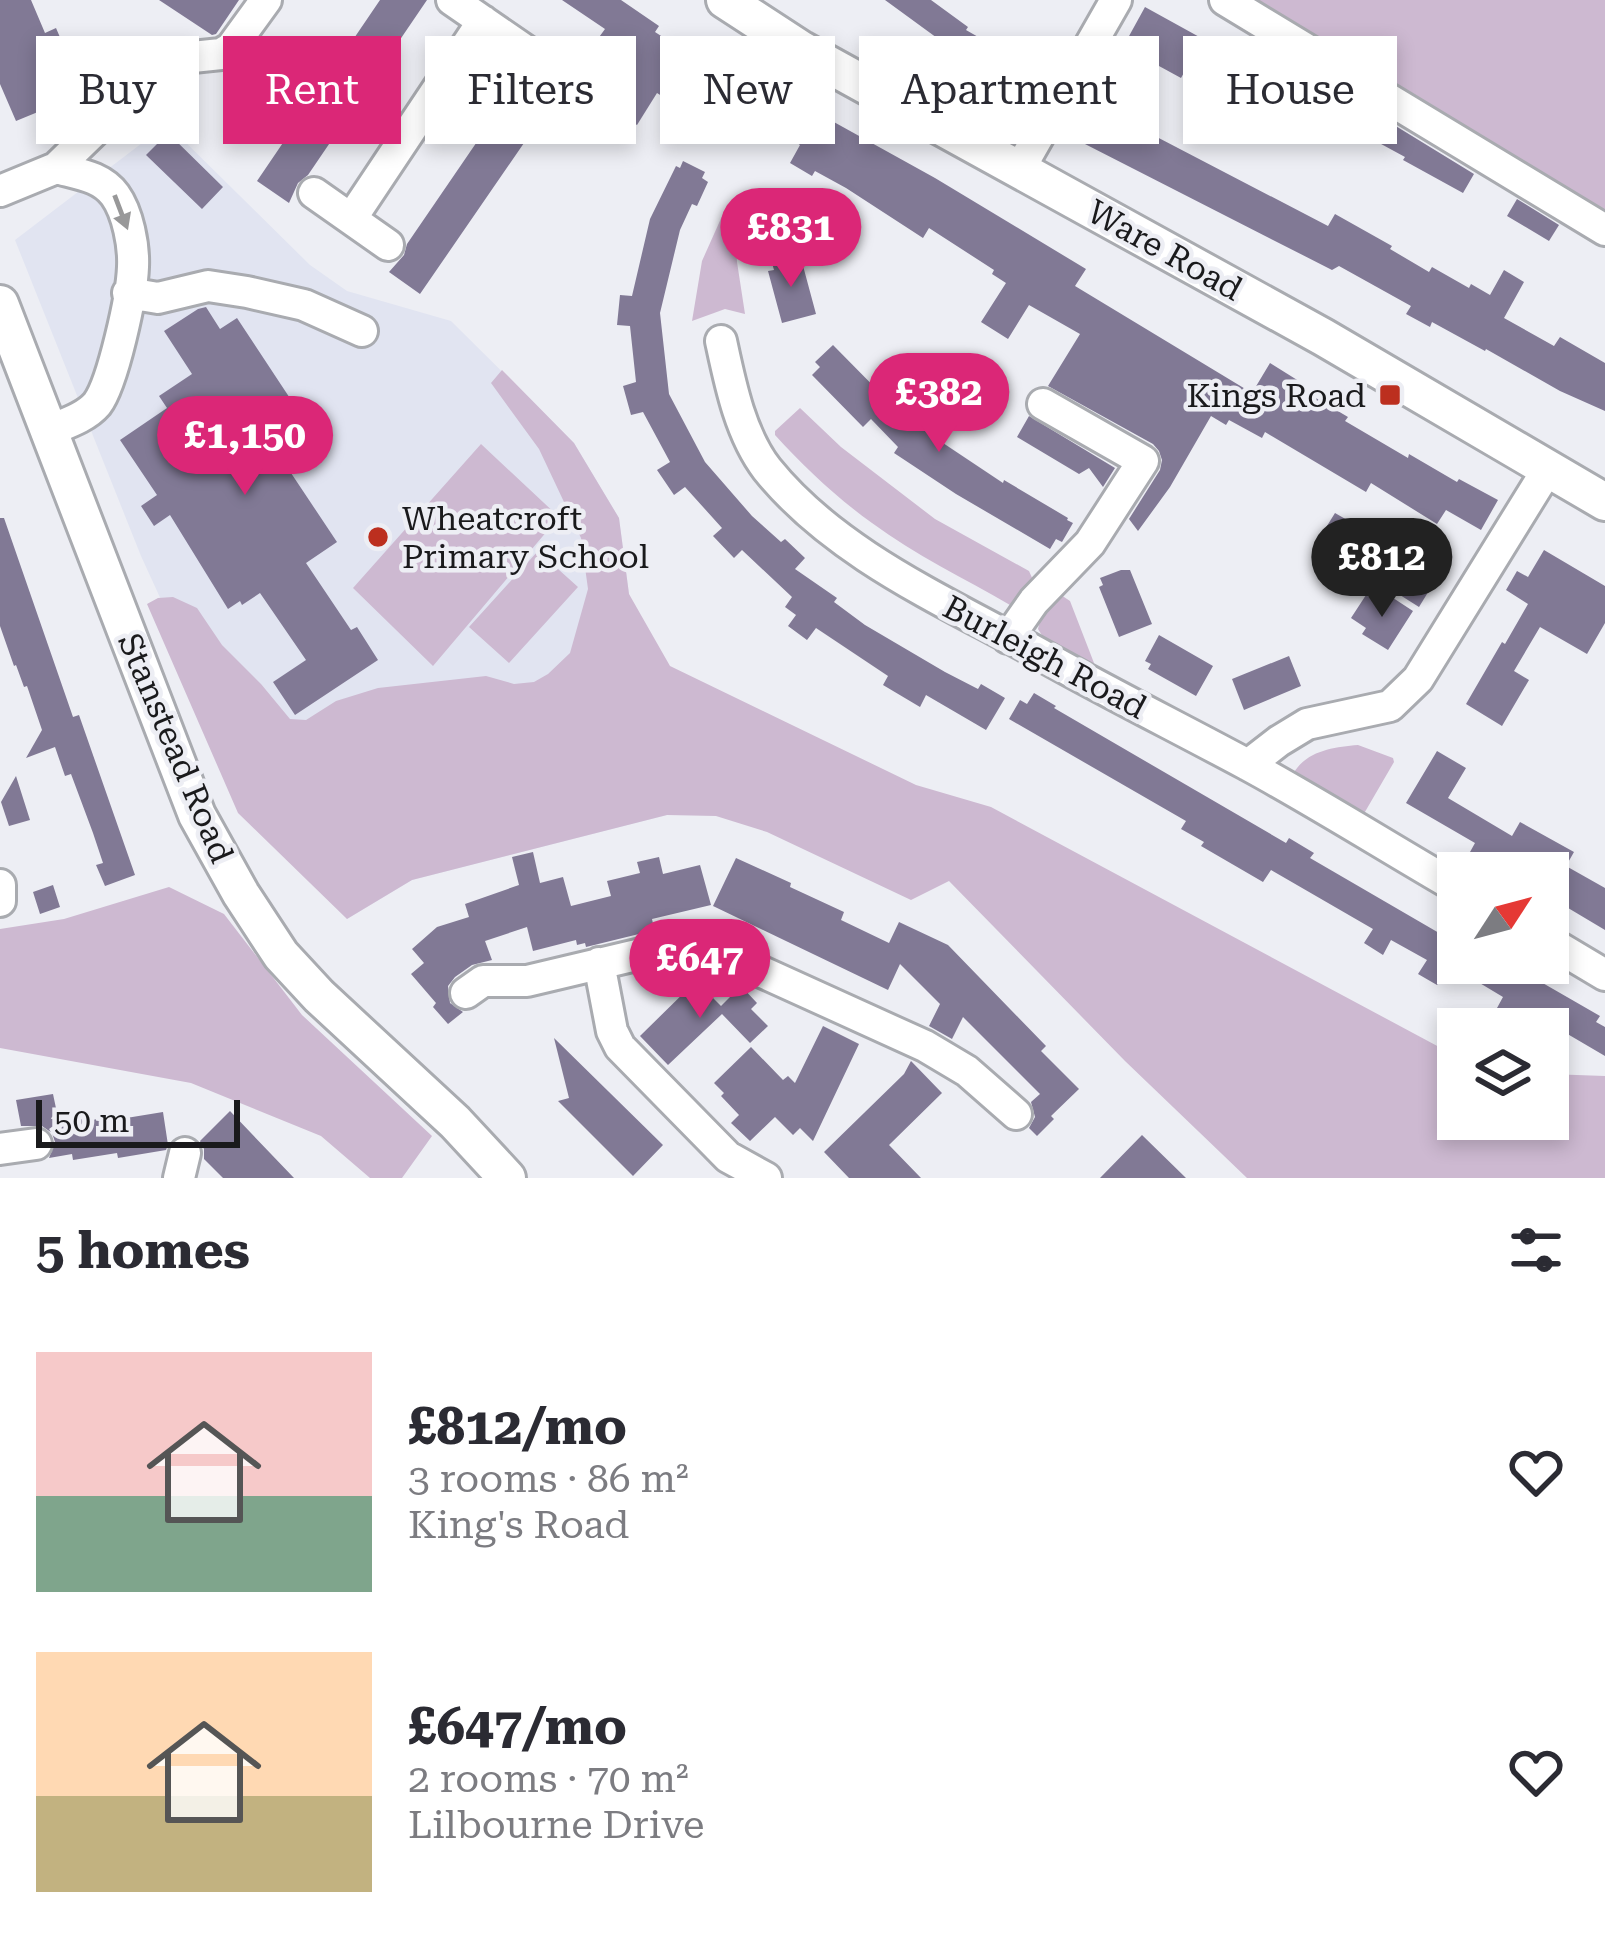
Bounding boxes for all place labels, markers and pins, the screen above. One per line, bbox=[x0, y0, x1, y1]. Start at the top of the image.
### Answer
pin: £831 bbox=[720, 188, 862, 290]
pin: £382 bbox=[868, 353, 1010, 455]
place label: Kings Road bbox=[1186, 376, 1366, 415]
marker: Kings Road bbox=[1377, 382, 1403, 408]
pin: £1,150 bbox=[147, 396, 343, 498]
place label: Wheatcroft Primary School bbox=[402, 499, 649, 576]
pin: £812 bbox=[1311, 518, 1453, 620]
marker: Wheatcroft Primary School bbox=[365, 524, 391, 550]
pin: £647 bbox=[629, 919, 771, 1021]

